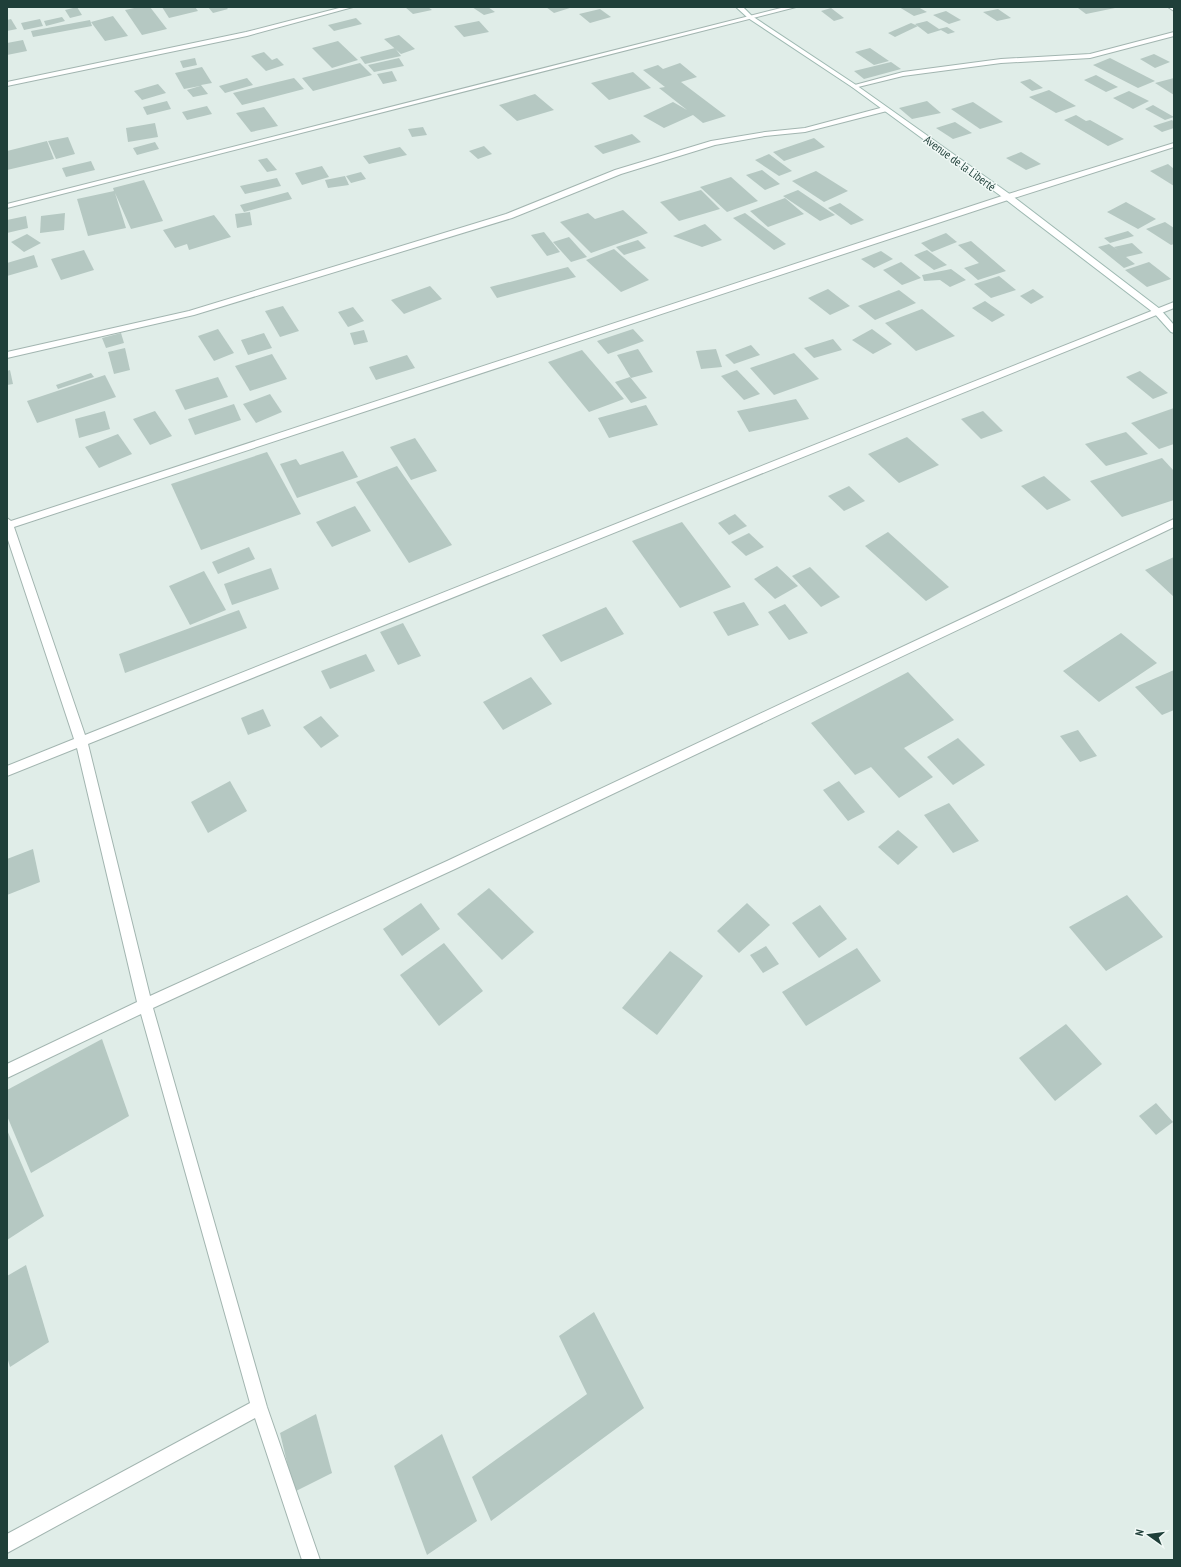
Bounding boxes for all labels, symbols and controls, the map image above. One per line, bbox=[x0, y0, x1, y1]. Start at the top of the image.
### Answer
street label: Avenue de la Liberté bbox=[921, 132, 999, 194]
north arrow bbox=[1129, 1515, 1169, 1555]
text: N bbox=[1132, 1528, 1147, 1537]

